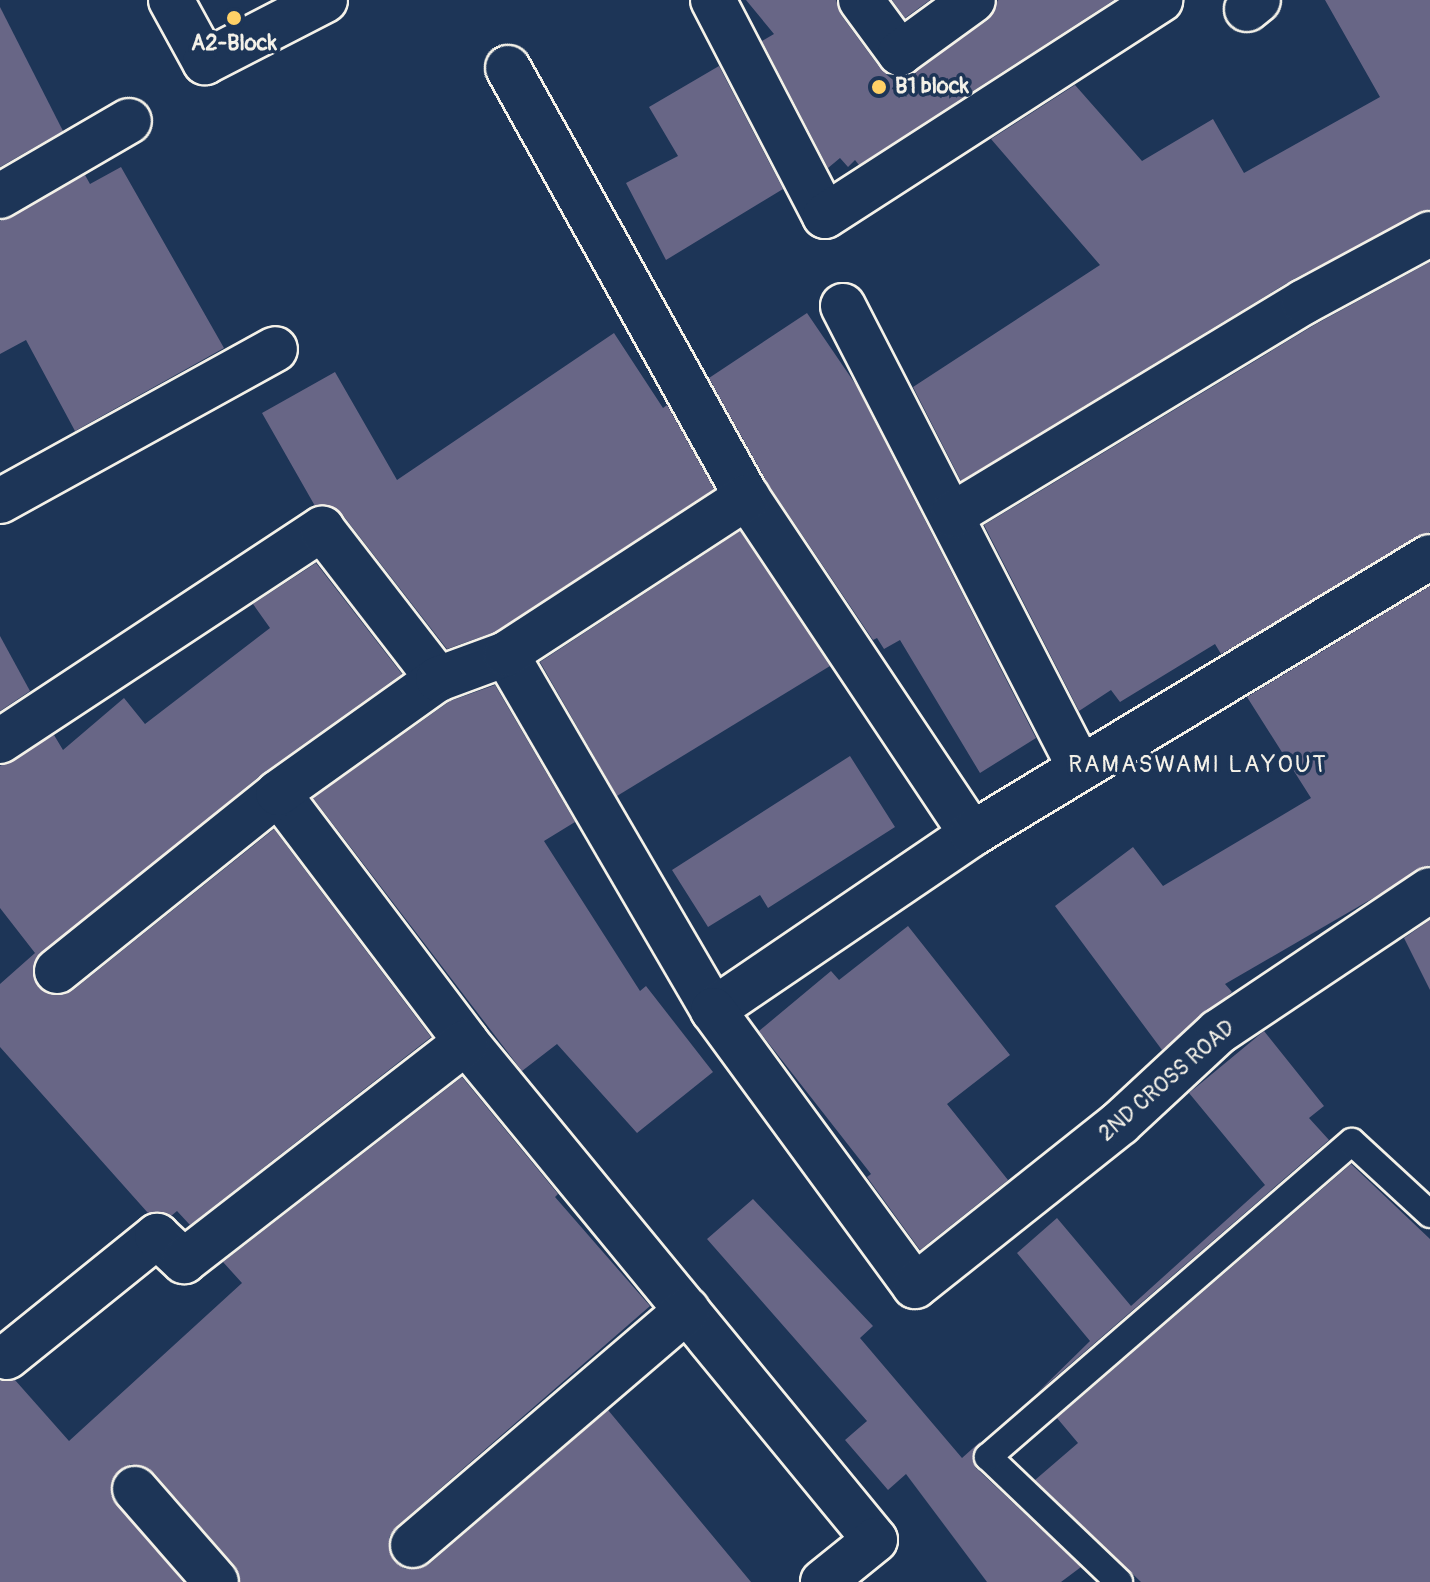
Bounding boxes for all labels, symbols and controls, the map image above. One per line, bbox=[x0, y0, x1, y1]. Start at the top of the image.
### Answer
marker: A2-Block bbox=[225, 9, 243, 27]
place label: A2-Block bbox=[191, 31, 277, 57]
place label: B1 block bbox=[895, 74, 969, 100]
marker: B1 block bbox=[870, 78, 888, 96]
district label: RAMASWAMI LAYOUT bbox=[1068, 751, 1328, 779]
street label: 2ND CROSS ROAD bbox=[1094, 1015, 1240, 1147]

